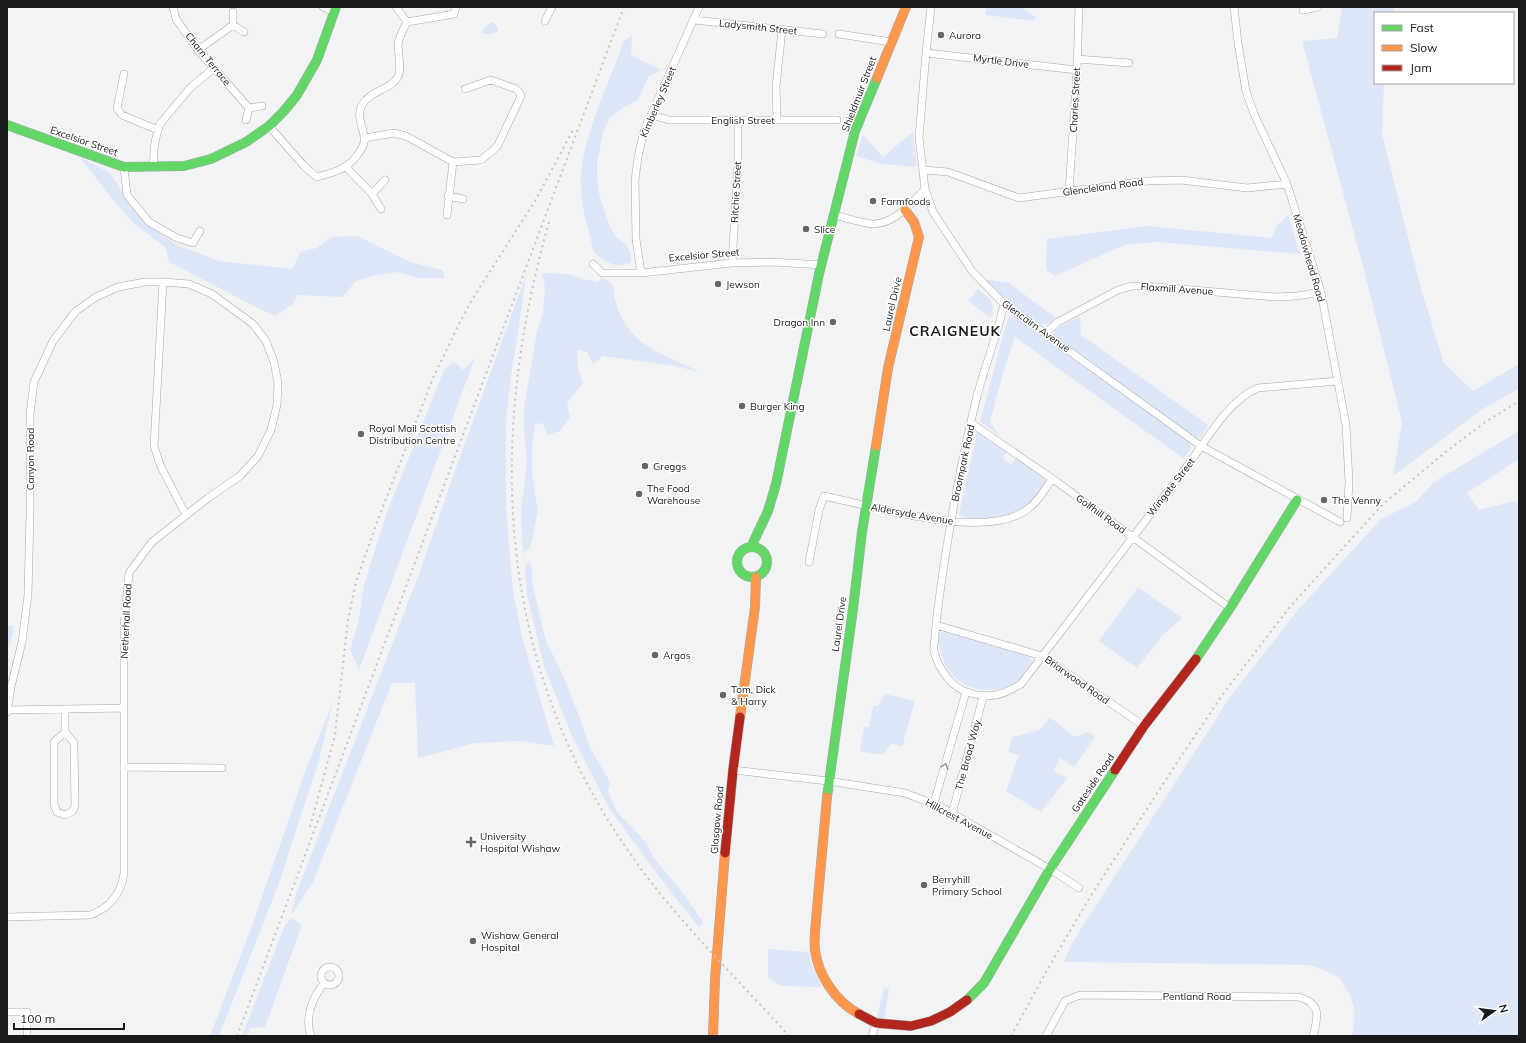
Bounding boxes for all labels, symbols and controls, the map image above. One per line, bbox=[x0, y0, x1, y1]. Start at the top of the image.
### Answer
legend bbox=[1374, 12, 1514, 84]
street label: Ladysmith Street bbox=[718, 16, 798, 38]
text: Fast bbox=[1410, 20, 1434, 35]
place label: Aurora bbox=[949, 29, 981, 42]
street label: Charn Terrace bbox=[182, 30, 234, 88]
marker: Aurora bbox=[936, 30, 946, 40]
text: Slow bbox=[1410, 40, 1438, 55]
street label: Myrtle Drive bbox=[972, 51, 1030, 71]
street label: Shieldmuir Street bbox=[839, 54, 879, 133]
text: Jam bbox=[1410, 60, 1432, 75]
street label: Kimberley Street bbox=[637, 64, 679, 139]
street label: Charles Street bbox=[1067, 67, 1083, 133]
street label: English Street bbox=[711, 114, 775, 127]
street label: Excelsior Street bbox=[48, 123, 120, 159]
street label: Ritchie Street bbox=[728, 160, 744, 223]
street label: Glencleland Road bbox=[1062, 175, 1144, 199]
place label: Farmfoods bbox=[881, 195, 930, 208]
marker: Farmfoods bbox=[868, 196, 878, 206]
street label: Meadowhead Road bbox=[1290, 213, 1328, 303]
place label: Slice bbox=[814, 223, 835, 236]
marker: Slice bbox=[801, 224, 811, 234]
street label: Excelsior Street bbox=[668, 245, 740, 265]
street label: Laurel Drive bbox=[879, 276, 905, 332]
place label: Jewson bbox=[726, 278, 760, 291]
marker: Jewson bbox=[713, 279, 723, 289]
street label: Flaxmill Avenue bbox=[1140, 280, 1214, 298]
street label: Glencairn Avenue bbox=[999, 297, 1073, 355]
place label: Dragon Inn bbox=[773, 316, 825, 329]
marker: Dragon Inn bbox=[828, 317, 838, 327]
district label: CRAIGNEUK bbox=[909, 322, 1001, 340]
place label: Burger King bbox=[750, 400, 804, 413]
marker: Burger King bbox=[737, 401, 747, 411]
place label: Royal Mail Scottish Distribution Centre bbox=[369, 422, 457, 447]
street label: Broompark Road bbox=[948, 423, 978, 503]
street label: Canyon Road bbox=[24, 428, 37, 490]
marker: Royal Mail Scottish Distribution Centre bbox=[356, 429, 366, 439]
street label: Wingate Street bbox=[1144, 455, 1198, 519]
place label: Greggs bbox=[653, 460, 686, 473]
marker: Greggs bbox=[640, 461, 650, 471]
place label: The Food Warehouse bbox=[647, 482, 700, 507]
marker: The Food Warehouse bbox=[634, 489, 644, 499]
street label: Golfhill Road bbox=[1073, 491, 1129, 537]
place label: The Venny bbox=[1332, 494, 1381, 507]
marker: The Venny bbox=[1319, 495, 1329, 505]
street label: Aldersyde Avenue bbox=[870, 500, 954, 528]
street label: Netherhall Road bbox=[118, 583, 134, 659]
street label: Laurel Drive bbox=[829, 596, 849, 652]
place label: Argos bbox=[663, 649, 691, 662]
marker: Argos bbox=[650, 650, 660, 660]
street label: Briarwood Road bbox=[1042, 653, 1112, 707]
place label: Tom, Dick & Harry bbox=[731, 683, 776, 708]
marker: Tom, Dick & Harry bbox=[718, 690, 728, 700]
street label: The Broad Way bbox=[952, 718, 984, 792]
street label: Gateside Road bbox=[1069, 751, 1117, 815]
one-way arrow bbox=[940, 762, 949, 769]
street label: Glasgow Road bbox=[708, 785, 726, 855]
street label: Hillcrest Avenue bbox=[923, 796, 995, 842]
place label: University Hospital Wishaw bbox=[480, 830, 560, 855]
marker: University Hospital Wishaw bbox=[465, 836, 477, 848]
place label: Berryhill Primary School bbox=[932, 873, 1002, 898]
marker: Berryhill Primary School bbox=[919, 880, 929, 890]
place label: Wishaw General Hospital bbox=[481, 929, 559, 954]
marker: Wishaw General Hospital bbox=[468, 936, 478, 946]
street label: Pentland Road bbox=[1163, 990, 1231, 1003]
north arrow bbox=[1474, 991, 1514, 1031]
text: N bbox=[1496, 1003, 1512, 1014]
scale bar bbox=[14, 1005, 124, 1031]
text: 100 m bbox=[20, 1011, 55, 1026]

